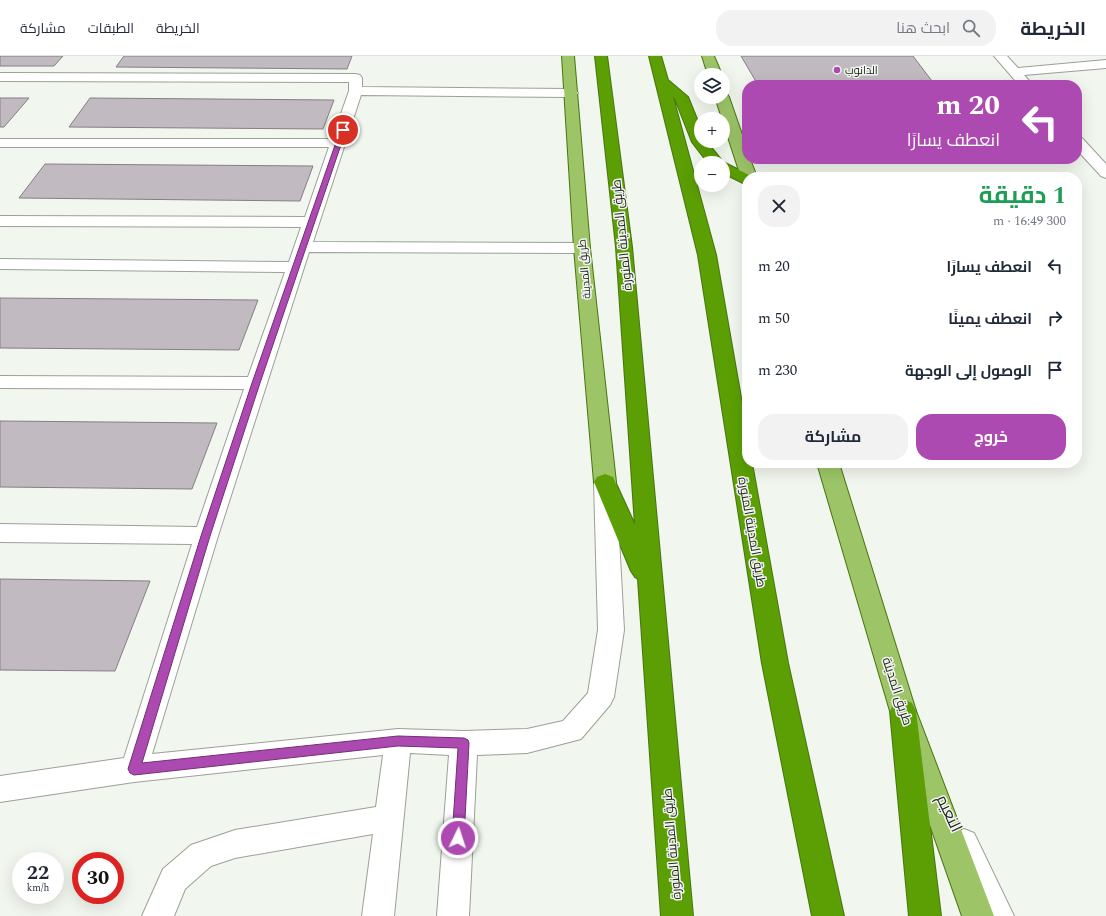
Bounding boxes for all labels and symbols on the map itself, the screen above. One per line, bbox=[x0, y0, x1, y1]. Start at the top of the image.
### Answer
place label: الدانوب bbox=[845, 62, 878, 79]
marker: الدانوب bbox=[832, 65, 842, 75]
pin bbox=[326, 113, 360, 147]
street label: طريق المدينة المنورة bbox=[606, 178, 638, 292]
street label: طريق المدينة bbox=[573, 238, 596, 299]
street label: طريق المدينة المنورة bbox=[732, 475, 772, 589]
street label: طريق المدينة bbox=[877, 655, 917, 728]
street label: طريق المدينة المنورة bbox=[657, 787, 687, 901]
street label: النعيم bbox=[930, 791, 968, 836]
position arrow bbox=[437, 817, 479, 859]
speed limit sign: 30 bbox=[72, 852, 124, 904]

